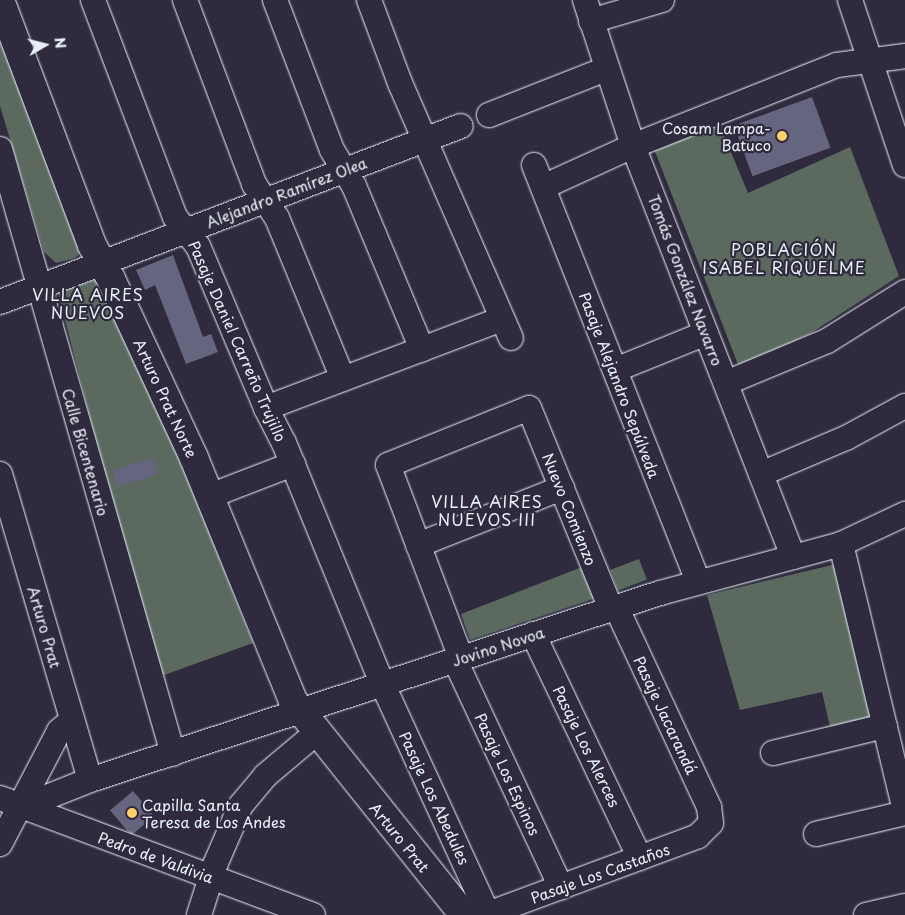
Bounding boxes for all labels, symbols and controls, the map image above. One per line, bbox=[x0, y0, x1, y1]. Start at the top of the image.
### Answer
north arrow bbox=[20, 20, 70, 70]
text: N bbox=[49, 36, 72, 50]
place label: Cosam Lampa- Batuco bbox=[661, 118, 771, 153]
marker: Cosam Lampa- Batuco bbox=[775, 129, 789, 143]
street label: Alejandro Ramírez Olea bbox=[203, 153, 369, 231]
street label: Tomás González Navarro bbox=[645, 192, 727, 368]
street label: Pasaje Daniel Carreño Trujillo bbox=[186, 239, 290, 443]
district label: POBLACIÓN ISABEL RIQUELME bbox=[701, 239, 867, 277]
district label: VILLA AIRES NUEVOS bbox=[31, 284, 145, 322]
street label: Pasaje Alejandro Sepúlveda bbox=[576, 289, 664, 481]
street label: Arturo Prat Norte bbox=[130, 335, 202, 461]
street label: Calle Bicentenario bbox=[59, 386, 113, 518]
street label: Nuevo Comienzo bbox=[539, 450, 601, 568]
district label: VILLA AIRES NUEVOS III bbox=[430, 491, 544, 529]
street label: Arturo Prat bbox=[25, 584, 65, 670]
street label: Jovino Novoa bbox=[450, 623, 546, 669]
street label: Pasaje Jacarandá bbox=[631, 653, 701, 777]
street label: Pasaje Los Alerces bbox=[550, 682, 624, 810]
street label: Pasaje Los Espinos bbox=[472, 710, 544, 838]
street label: Pasaje Los Abedules bbox=[396, 729, 474, 867]
place label: Capilla Santa Teresa de Los Andes bbox=[142, 795, 288, 830]
street label: Arturo Prat bbox=[366, 799, 434, 875]
marker: Capilla Santa Teresa de Los Andes bbox=[126, 807, 138, 819]
street label: Pedro de Valdivia bbox=[95, 828, 217, 886]
street label: Pasaje Los Castaños bbox=[528, 839, 672, 907]

